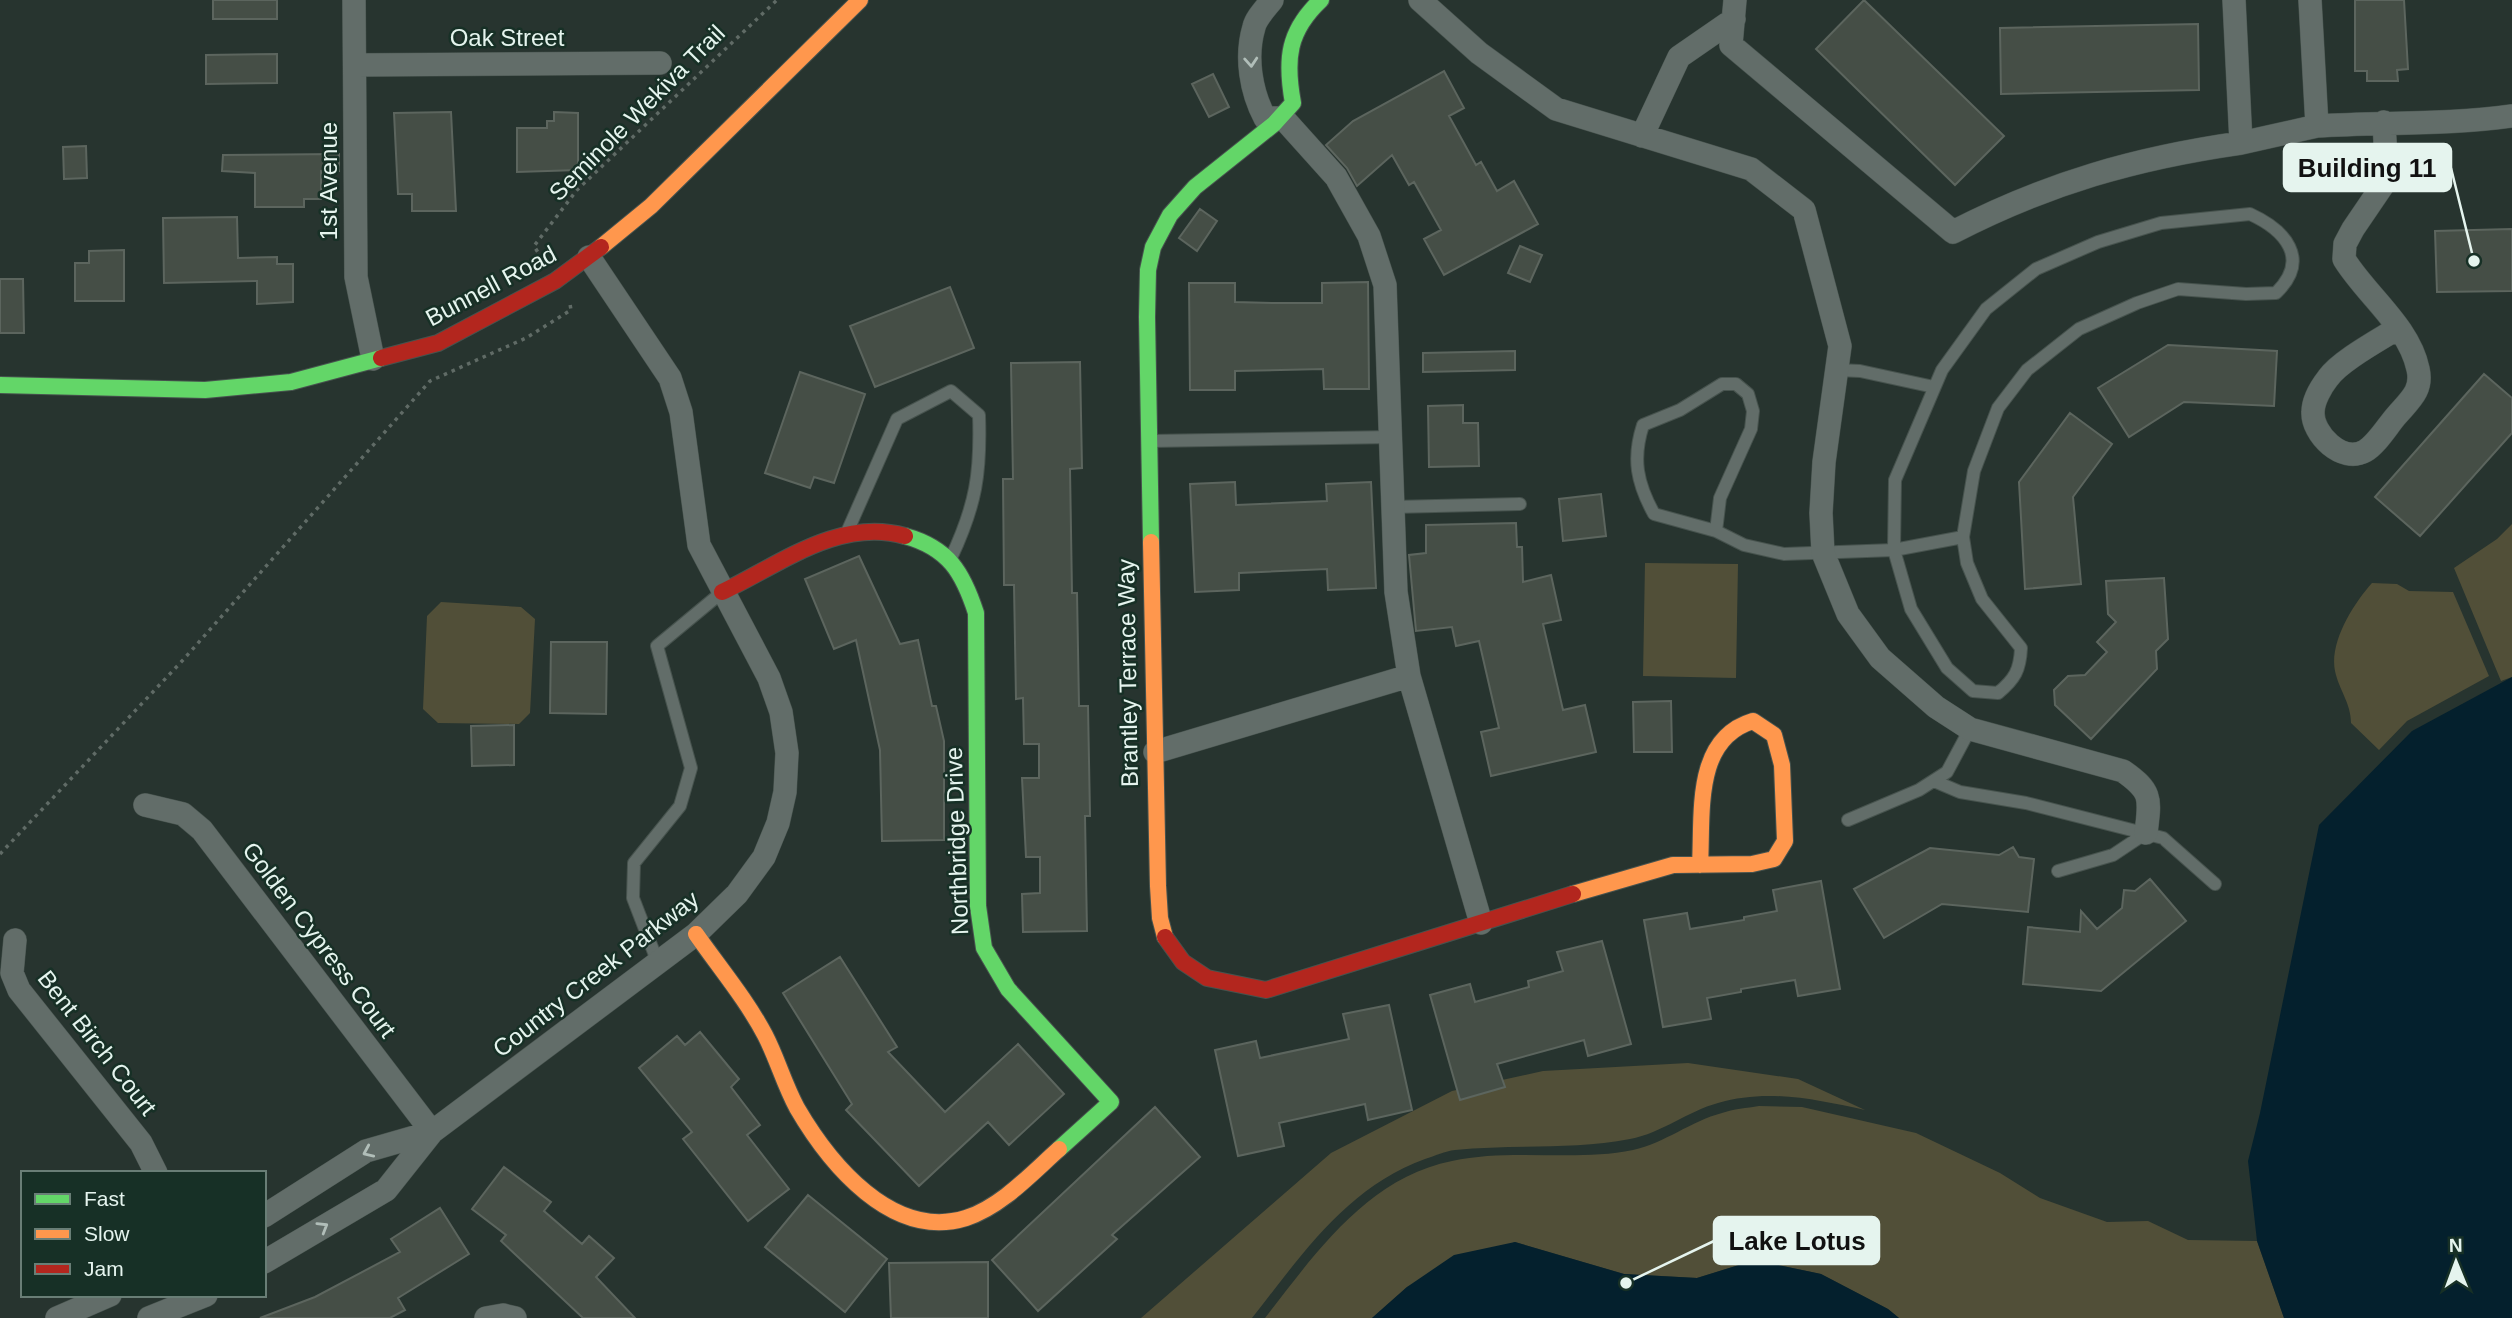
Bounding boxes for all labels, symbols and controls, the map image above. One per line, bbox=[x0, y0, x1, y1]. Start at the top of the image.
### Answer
street label: Seminole Wekiva Trail bbox=[543, 19, 730, 206]
street label: Oak Street bbox=[450, 24, 565, 51]
one-way arrow bbox=[1243, 57, 1258, 68]
street label: 1st Avenue bbox=[315, 122, 342, 240]
callout: Building 11 bbox=[2284, 144, 2451, 191]
text: Building 11 bbox=[2298, 153, 2436, 183]
street label: Bunnell Road bbox=[421, 240, 561, 331]
street label: Brantley Terrace Way bbox=[1112, 559, 1143, 787]
street label: Northbridge Drive bbox=[940, 747, 973, 935]
street label: Golden Cypress Court bbox=[237, 837, 402, 1043]
street label: Country Creek Parkway bbox=[488, 885, 704, 1062]
street label: Bent Birch Court bbox=[33, 965, 162, 1121]
one-way arrow bbox=[362, 1144, 375, 1158]
legend bbox=[21, 1171, 266, 1297]
text: Fast bbox=[84, 1187, 125, 1210]
callout: Lake Lotus bbox=[1714, 1217, 1879, 1264]
text: Slow bbox=[84, 1222, 130, 1245]
one-way arrow bbox=[315, 1223, 328, 1236]
text: Lake Lotus bbox=[1728, 1226, 1866, 1256]
north arrow bbox=[2421, 1227, 2491, 1297]
text: N bbox=[2449, 1235, 2463, 1256]
text: Jam bbox=[84, 1257, 124, 1280]

